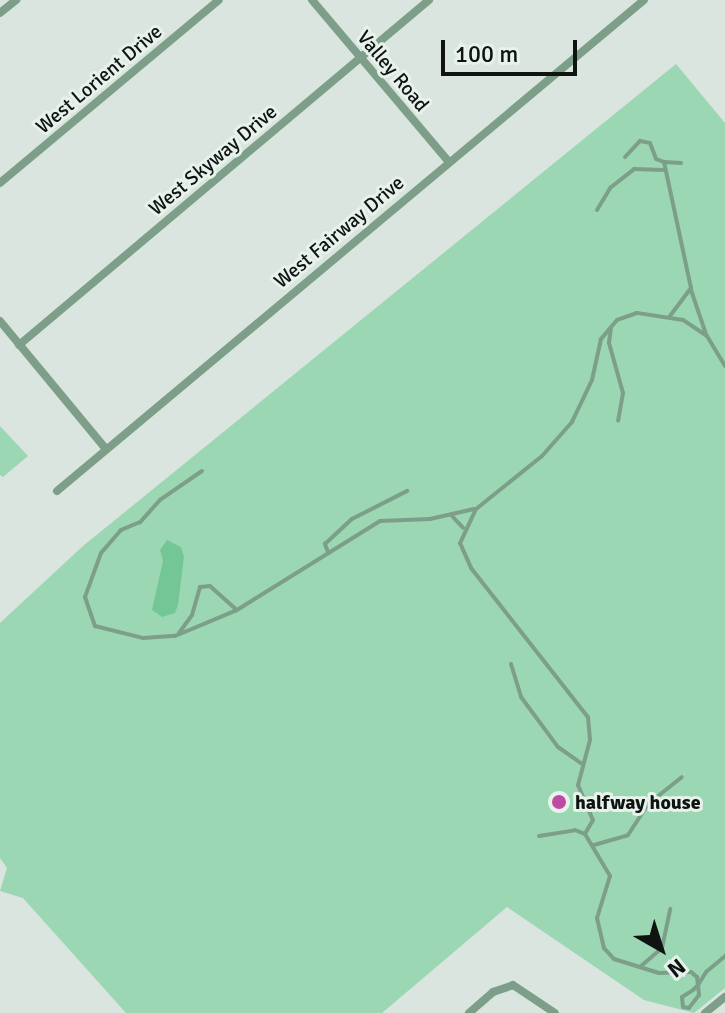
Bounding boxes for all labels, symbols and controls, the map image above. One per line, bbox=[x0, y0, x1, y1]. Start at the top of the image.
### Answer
street label: West Lorient Drive bbox=[31, 19, 167, 139]
scale bar bbox=[445, 24, 581, 74]
street label: Valley Road bbox=[352, 26, 434, 116]
text: 100 m bbox=[455, 39, 518, 69]
street label: West Skyway Drive bbox=[144, 100, 282, 220]
street label: West Fairway Drive bbox=[269, 171, 409, 293]
place label: halfway house bbox=[575, 790, 701, 814]
marker: halfway house bbox=[550, 793, 568, 811]
north arrow bbox=[621, 909, 701, 989]
text: N bbox=[662, 953, 691, 983]

